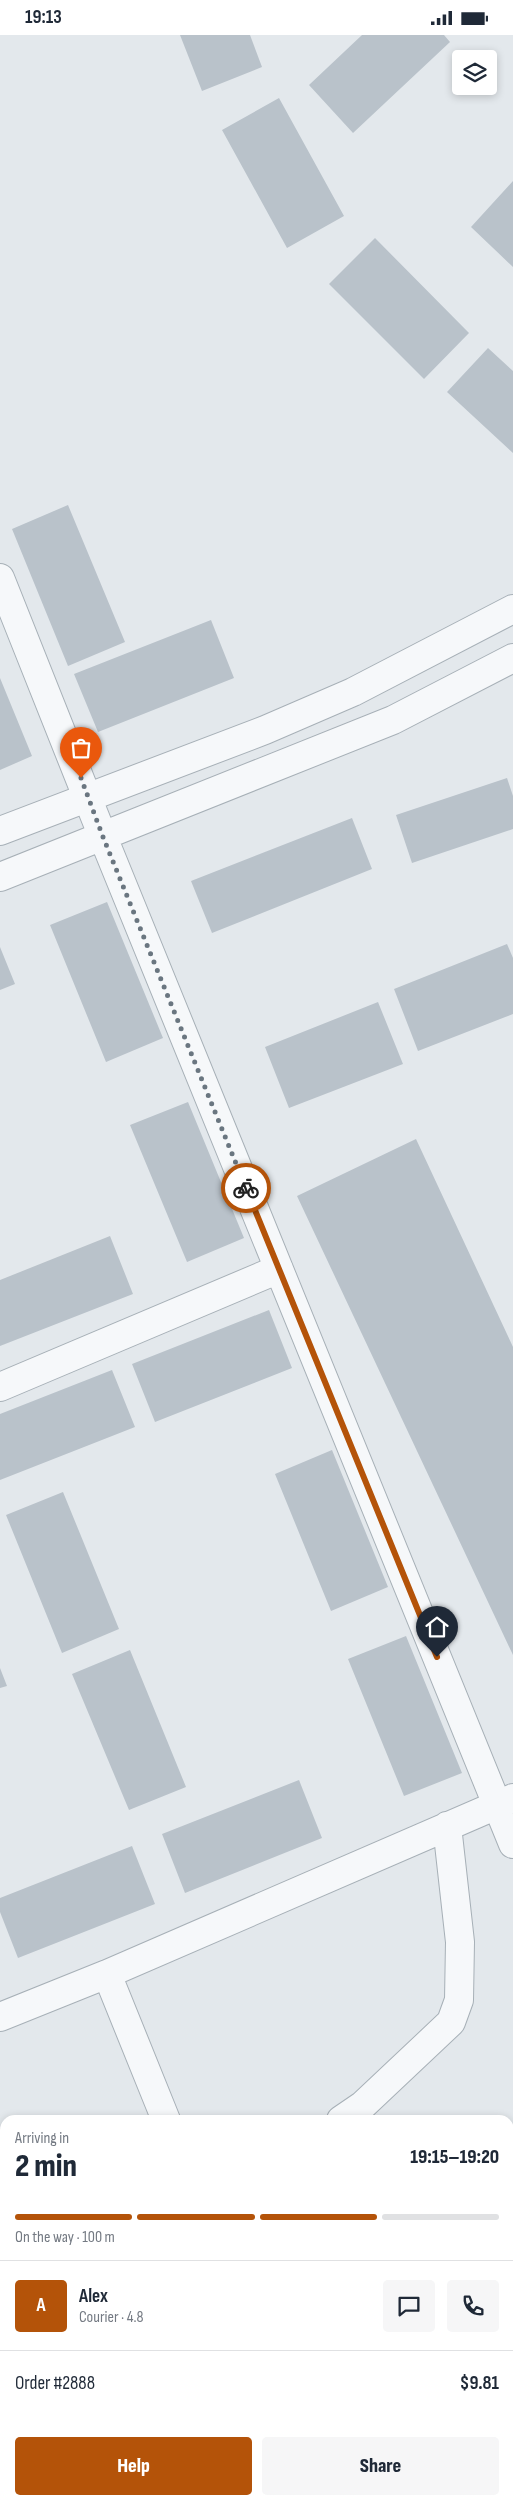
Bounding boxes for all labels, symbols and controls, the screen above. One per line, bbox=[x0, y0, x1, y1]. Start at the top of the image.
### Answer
text: 19:13 bbox=[25, 6, 62, 29]
map controls bbox=[452, 50, 497, 95]
button: layers bbox=[452, 50, 497, 95]
pin bbox=[60, 727, 102, 778]
icon: bag bbox=[67, 734, 95, 762]
courier bbox=[221, 1163, 271, 1213]
icon: bike bbox=[232, 1174, 260, 1202]
pin bbox=[416, 1606, 458, 1657]
icon: home bbox=[423, 1613, 451, 1641]
text: Arriving in bbox=[15, 2129, 69, 2148]
text: 19:15–19:20 bbox=[410, 2146, 499, 2169]
text: 2 min bbox=[15, 2147, 77, 2186]
text: On the way · 100 m bbox=[15, 2228, 115, 2247]
button: chat bbox=[383, 2280, 435, 2332]
button: phone bbox=[447, 2280, 499, 2332]
text: Alex bbox=[79, 2285, 108, 2308]
text: A bbox=[36, 2294, 46, 2317]
text: Courier · 4.8 bbox=[79, 2308, 143, 2327]
text: Order #2888 bbox=[15, 2372, 95, 2395]
text: $9.81 bbox=[460, 2372, 499, 2395]
button: Help bbox=[15, 2437, 252, 2495]
button: Share bbox=[262, 2437, 499, 2495]

